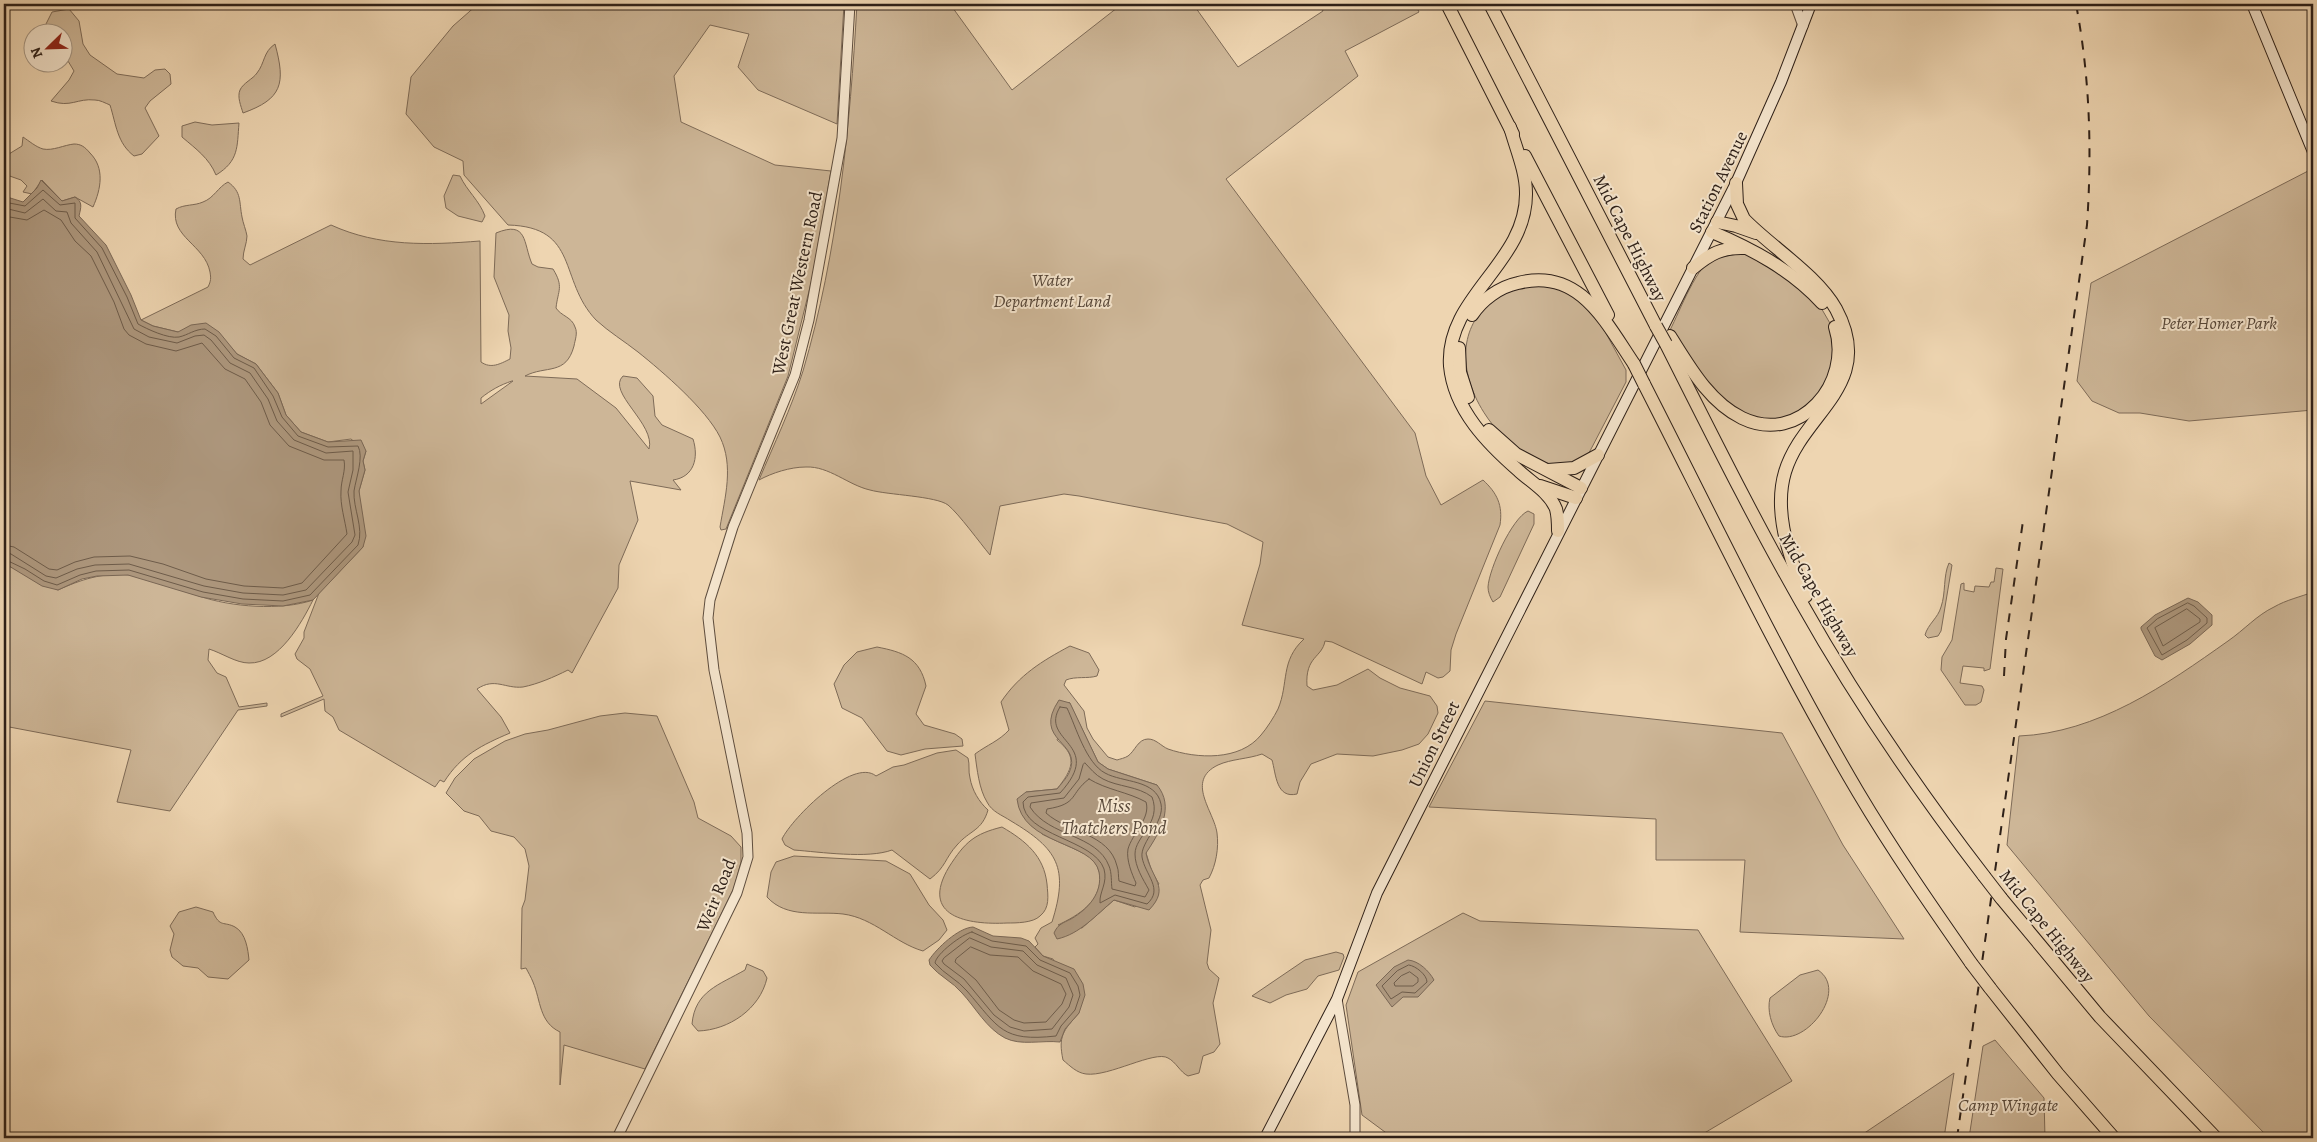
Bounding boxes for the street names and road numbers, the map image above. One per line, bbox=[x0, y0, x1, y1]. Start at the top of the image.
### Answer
street label: Station Avenue bbox=[1683, 127, 1753, 237]
street label: Mid Cape Highway bbox=[1588, 170, 1673, 306]
street label: West Great Western Road bbox=[766, 189, 828, 378]
street label: Mid Cape Highway bbox=[1774, 529, 1865, 662]
street label: Union Street bbox=[1403, 697, 1465, 791]
street label: Weir Road bbox=[690, 855, 742, 936]
street label: Mid Cape Highway bbox=[1994, 864, 2101, 988]

